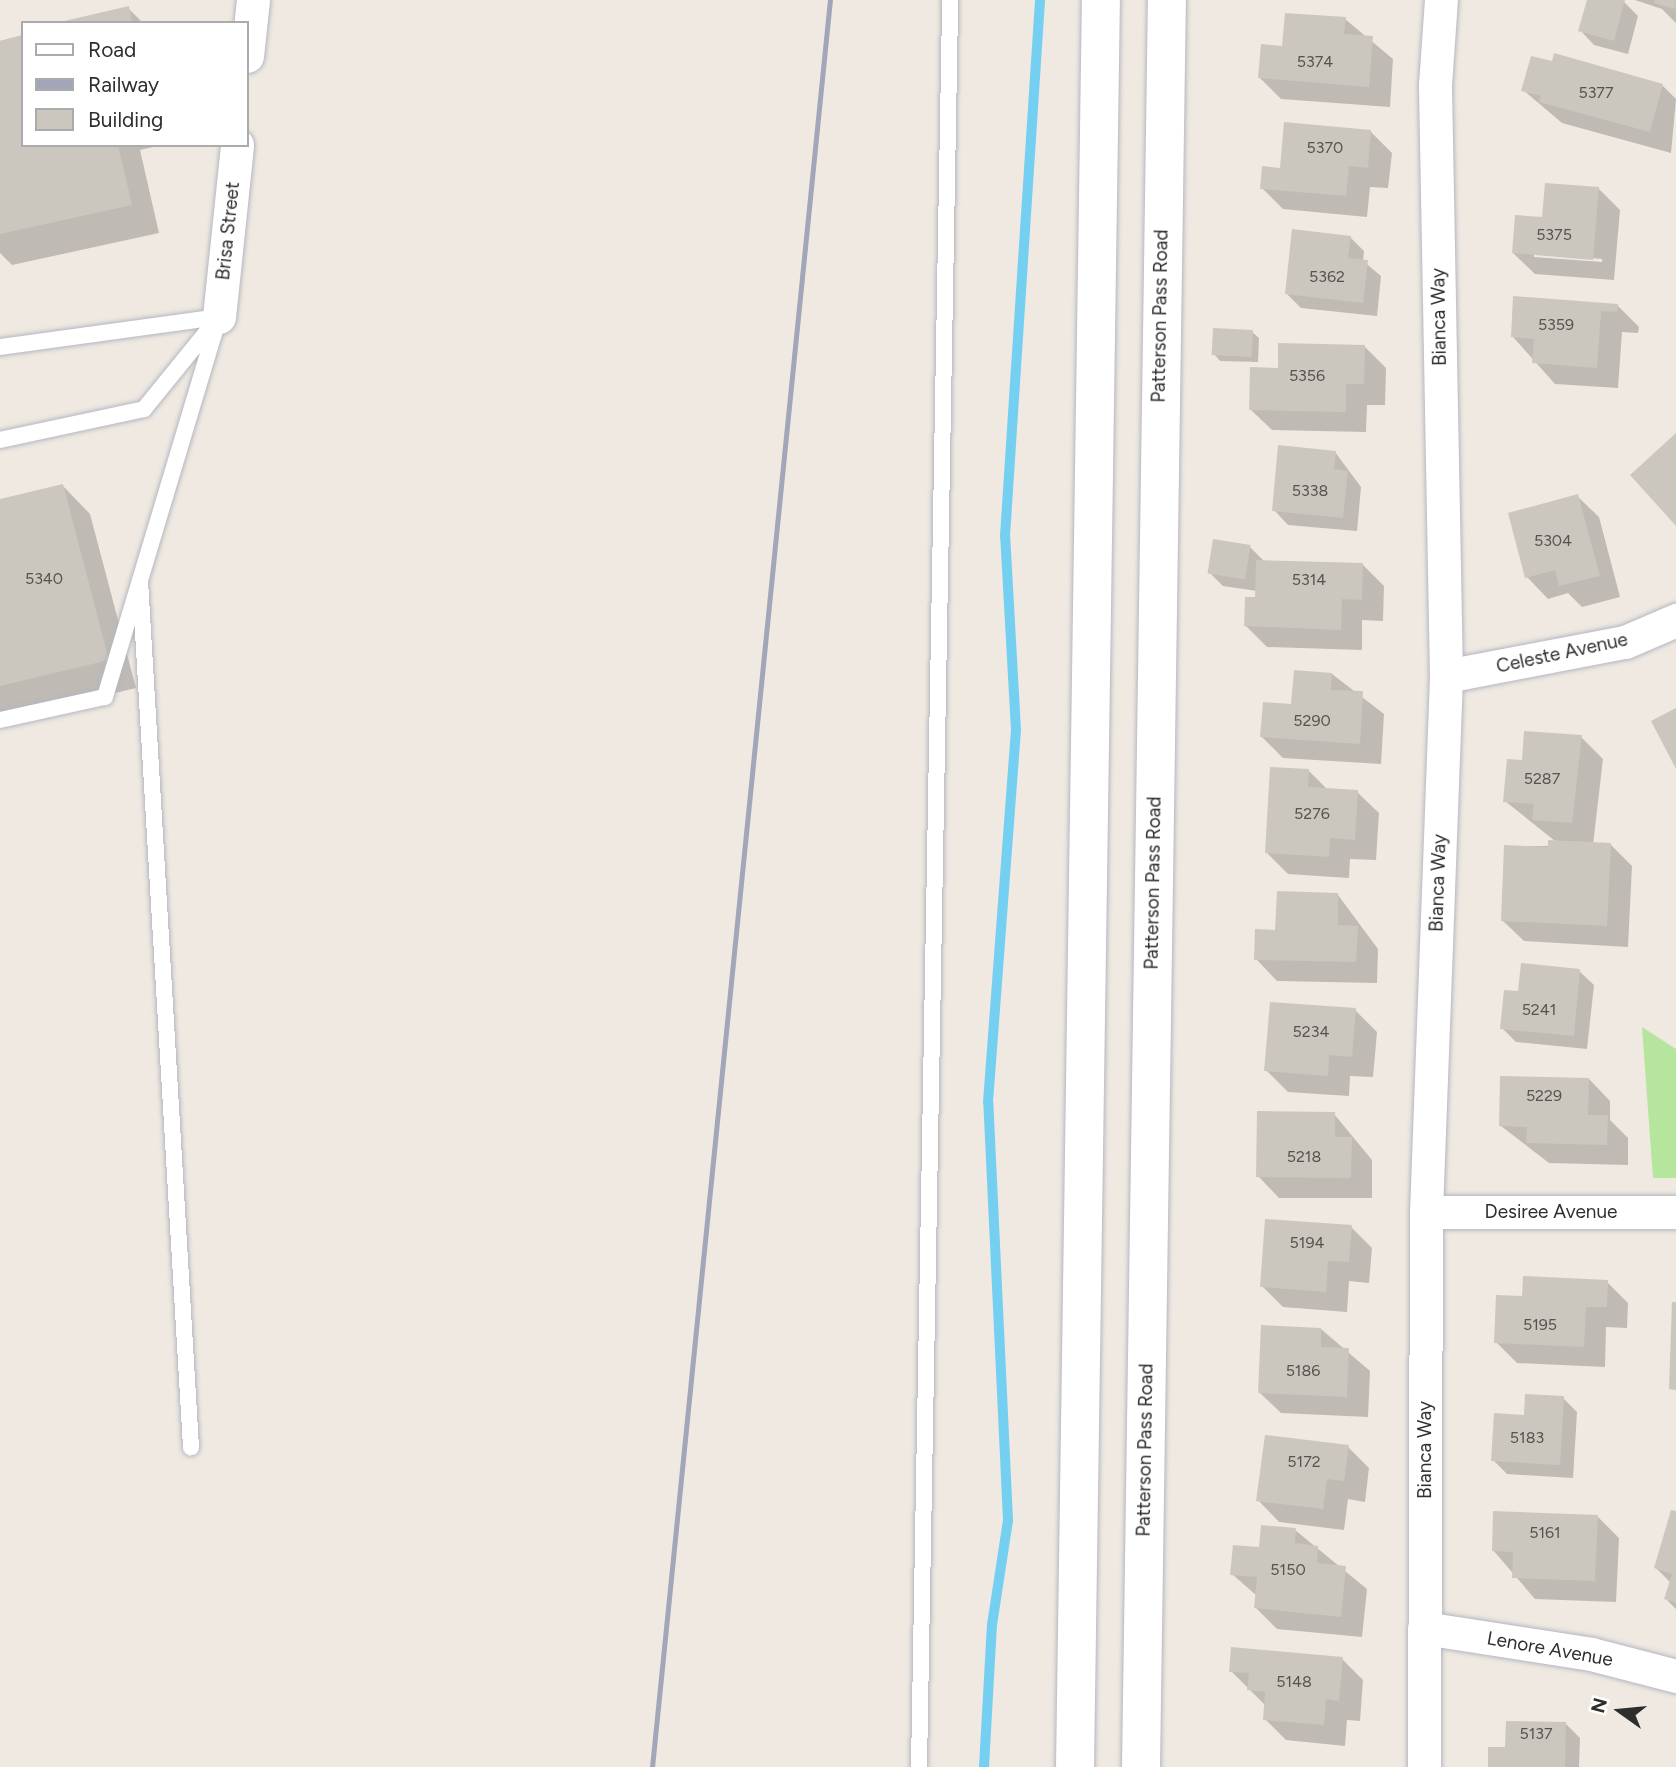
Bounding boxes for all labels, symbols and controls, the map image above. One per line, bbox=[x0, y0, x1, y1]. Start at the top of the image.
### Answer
legend bbox=[21, 21, 248, 147]
text: Road bbox=[88, 37, 136, 62]
house number: 5374 bbox=[1297, 52, 1333, 72]
text: Railway bbox=[88, 72, 159, 97]
house number: 5377 bbox=[1578, 83, 1614, 103]
text: Building bbox=[88, 107, 163, 132]
house number: 5370 bbox=[1307, 138, 1343, 158]
street label: Brisa Street bbox=[211, 181, 245, 281]
house number: 5375 bbox=[1536, 225, 1572, 245]
street label: Patterson Pass Road bbox=[1147, 229, 1173, 403]
house number: 5362 bbox=[1309, 267, 1345, 287]
street label: Bianca Way bbox=[1427, 268, 1451, 366]
house number: 5359 bbox=[1538, 315, 1574, 335]
house number: 5356 bbox=[1289, 366, 1325, 386]
house number: 5338 bbox=[1292, 481, 1328, 501]
house number: 5304 bbox=[1534, 531, 1572, 551]
house number: 5340 bbox=[25, 569, 63, 589]
house number: 5314 bbox=[1292, 570, 1326, 590]
street label: Celeste Avenue bbox=[1494, 628, 1630, 678]
house number: 5290 bbox=[1293, 711, 1331, 731]
house number: 5287 bbox=[1524, 769, 1560, 789]
street label: Patterson Pass Road bbox=[1140, 796, 1166, 970]
house number: 5276 bbox=[1294, 804, 1330, 824]
street label: Bianca Way bbox=[1425, 834, 1451, 932]
house number: 5241 bbox=[1522, 1000, 1556, 1020]
house number: 5234 bbox=[1293, 1022, 1329, 1042]
house number: 5229 bbox=[1526, 1086, 1562, 1106]
house number: 5218 bbox=[1287, 1147, 1321, 1167]
street label: Desiree Avenue bbox=[1485, 1201, 1617, 1223]
house number: 5194 bbox=[1290, 1233, 1324, 1253]
house number: 5195 bbox=[1523, 1315, 1557, 1335]
house number: 5186 bbox=[1286, 1361, 1320, 1381]
street label: Patterson Pass Road bbox=[1132, 1363, 1158, 1537]
street label: Bianca Way bbox=[1414, 1401, 1436, 1499]
house number: 5183 bbox=[1510, 1428, 1544, 1448]
house number: 5172 bbox=[1287, 1452, 1321, 1472]
house number: 5161 bbox=[1529, 1523, 1561, 1543]
house number: 5150 bbox=[1270, 1560, 1306, 1580]
street label: Lenore Avenue bbox=[1485, 1627, 1615, 1671]
house number: 5148 bbox=[1276, 1672, 1312, 1692]
north arrow bbox=[1585, 1676, 1655, 1746]
text: N bbox=[1586, 1695, 1612, 1716]
house number: 5137 bbox=[1519, 1724, 1553, 1744]

